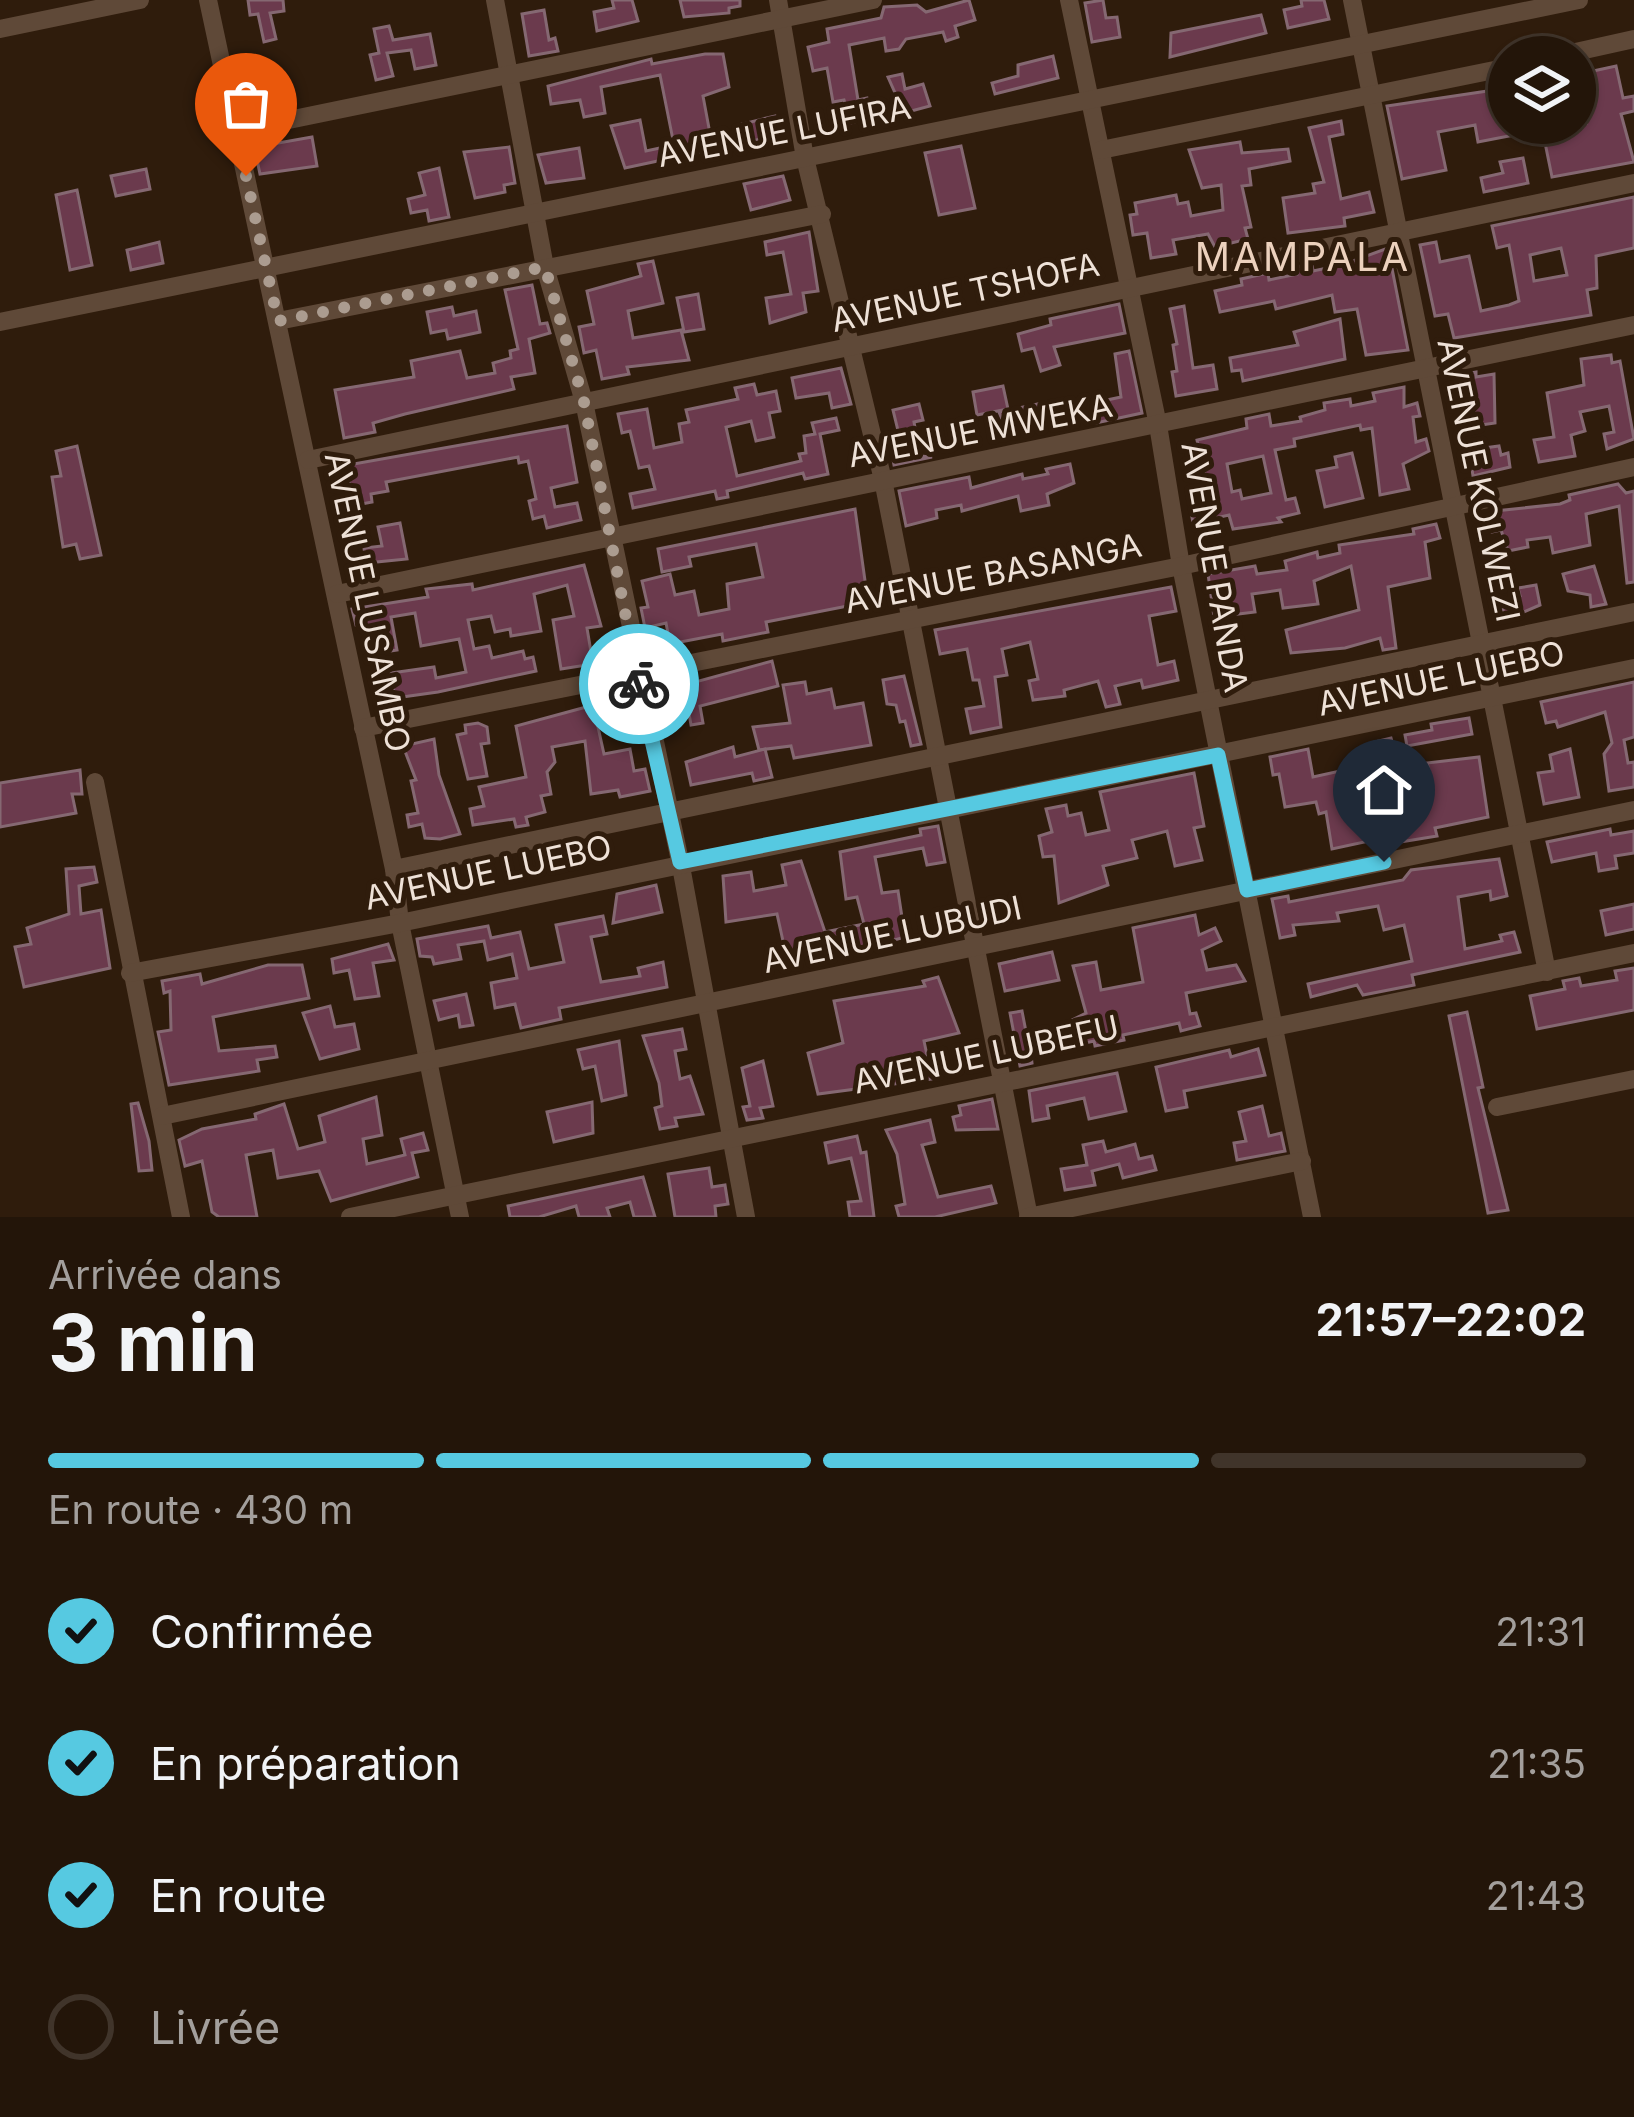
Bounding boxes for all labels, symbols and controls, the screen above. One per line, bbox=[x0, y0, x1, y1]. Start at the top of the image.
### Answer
map controls bbox=[1488, 36, 1596, 144]
button: layers bbox=[1488, 36, 1596, 144]
pin bbox=[195, 53, 297, 176]
icon: bag bbox=[213, 71, 279, 137]
street label: AVENUE LUFIRA bbox=[654, 87, 914, 175]
district label: MAMPALA bbox=[1195, 233, 1411, 280]
street label: AVENUE TSHOFA bbox=[827, 244, 1103, 340]
street label: AVENUE KOLWEZI bbox=[1429, 335, 1529, 625]
street label: AVENUE MWEKA bbox=[844, 385, 1116, 475]
street label: AVENUE PANDA bbox=[1173, 439, 1257, 695]
street label: AVENUE LUSAMBO bbox=[317, 448, 419, 756]
street label: AVENUE BASANGA bbox=[841, 525, 1145, 621]
courier bbox=[579, 624, 699, 744]
street label: AVENUE LUEBO bbox=[1314, 632, 1568, 724]
icon: bike bbox=[606, 651, 672, 717]
pin bbox=[1333, 739, 1435, 862]
icon: home bbox=[1351, 757, 1417, 823]
street label: AVENUE LUEBO bbox=[361, 826, 615, 918]
street label: AVENUE LUBUDI bbox=[759, 887, 1025, 981]
street label: AVENUE LUBEFU bbox=[850, 1006, 1122, 1102]
text: Arrivée dans bbox=[48, 1251, 282, 1298]
text: 21:57–22:02 bbox=[1315, 1292, 1586, 1347]
text: 3 min bbox=[48, 1295, 258, 1390]
text: En route · 430 m bbox=[48, 1486, 353, 1533]
icon: check bbox=[48, 1598, 114, 1664]
text: Confirmée bbox=[150, 1604, 374, 1659]
text: 21:31 bbox=[1495, 1608, 1586, 1655]
icon: check bbox=[48, 1730, 114, 1796]
text: En préparation bbox=[150, 1736, 461, 1791]
text: 21:35 bbox=[1487, 1740, 1586, 1787]
icon: check bbox=[48, 1862, 114, 1928]
text: En route bbox=[150, 1868, 327, 1923]
text: 21:43 bbox=[1486, 1872, 1586, 1919]
text: Livrée bbox=[150, 2000, 280, 2055]

